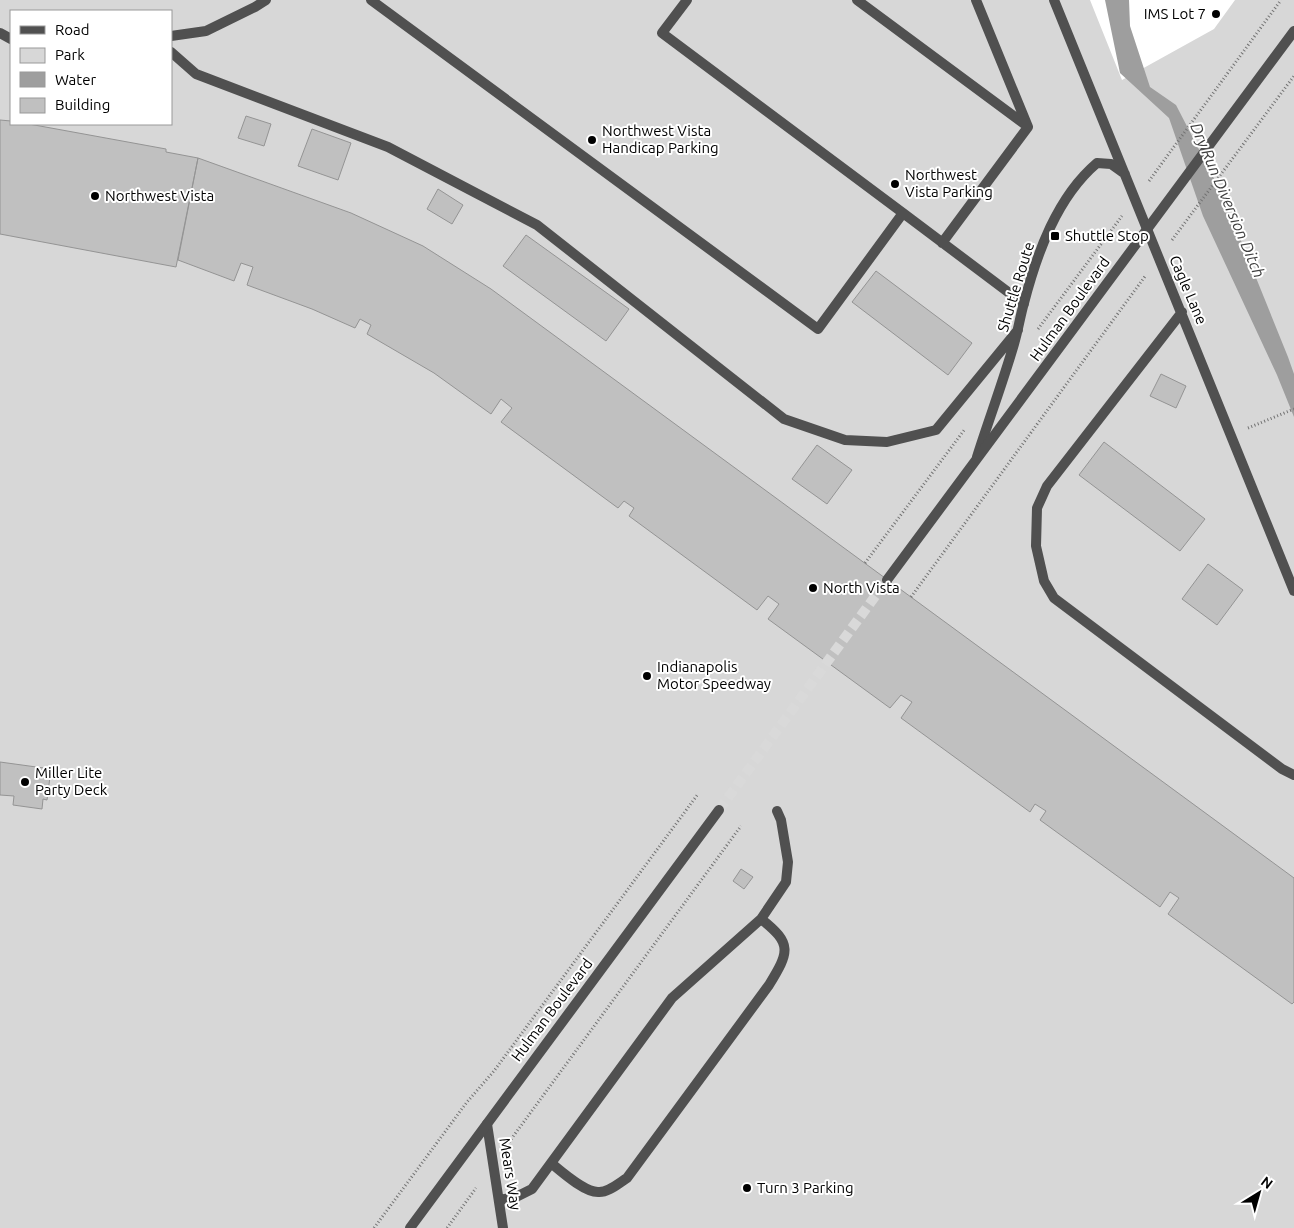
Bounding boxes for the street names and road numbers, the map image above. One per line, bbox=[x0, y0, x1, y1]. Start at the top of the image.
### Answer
street label: Shuttle Route bbox=[994, 240, 1037, 334]
street label: Hulman Boulevard bbox=[1026, 253, 1113, 364]
street label: Cagle Lane bbox=[1166, 253, 1211, 327]
street label: Hulman Boulevard bbox=[507, 955, 596, 1064]
street label: Mears Way bbox=[496, 1136, 525, 1211]

